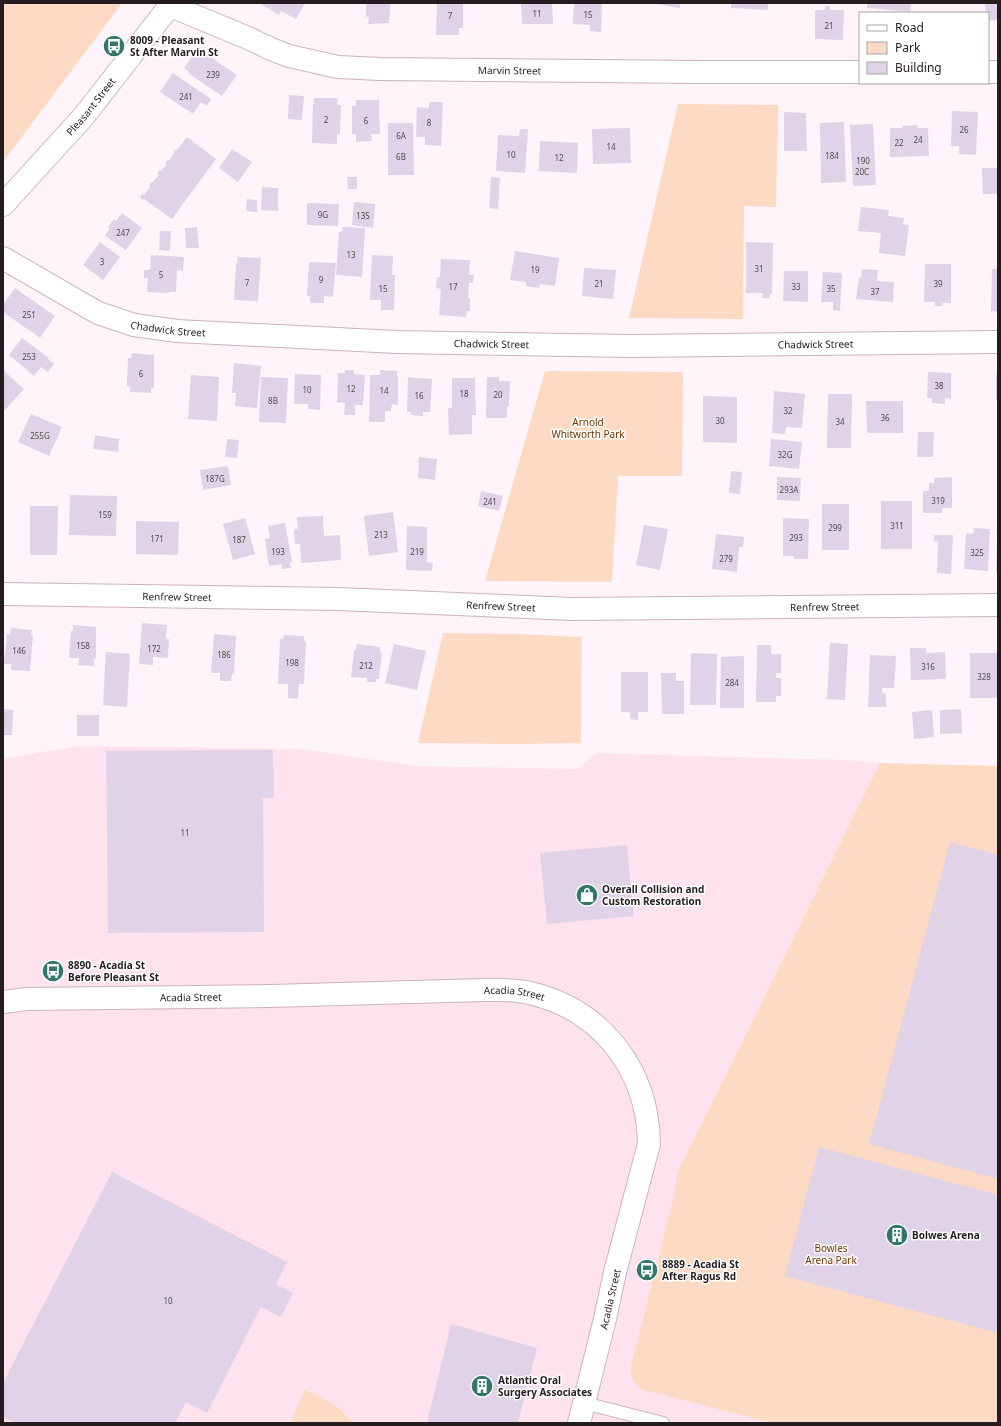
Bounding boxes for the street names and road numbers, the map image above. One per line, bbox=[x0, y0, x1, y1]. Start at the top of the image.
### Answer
street label: Marvin Street bbox=[478, 63, 542, 78]
street label: Pleasant Street bbox=[63, 74, 119, 138]
street label: Chadwick Street bbox=[128, 317, 206, 339]
street label: Chadwick Street bbox=[454, 336, 530, 351]
street label: Chadwick Street bbox=[778, 337, 854, 351]
street label: Renfrew Street bbox=[142, 589, 212, 604]
street label: Renfrew Street bbox=[466, 597, 536, 614]
street label: Renfrew Street bbox=[790, 599, 860, 614]
street label: Acadia Street bbox=[484, 983, 547, 1004]
street label: Acadia Street bbox=[160, 990, 222, 1004]
street label: Acadia Street bbox=[596, 1267, 624, 1331]

